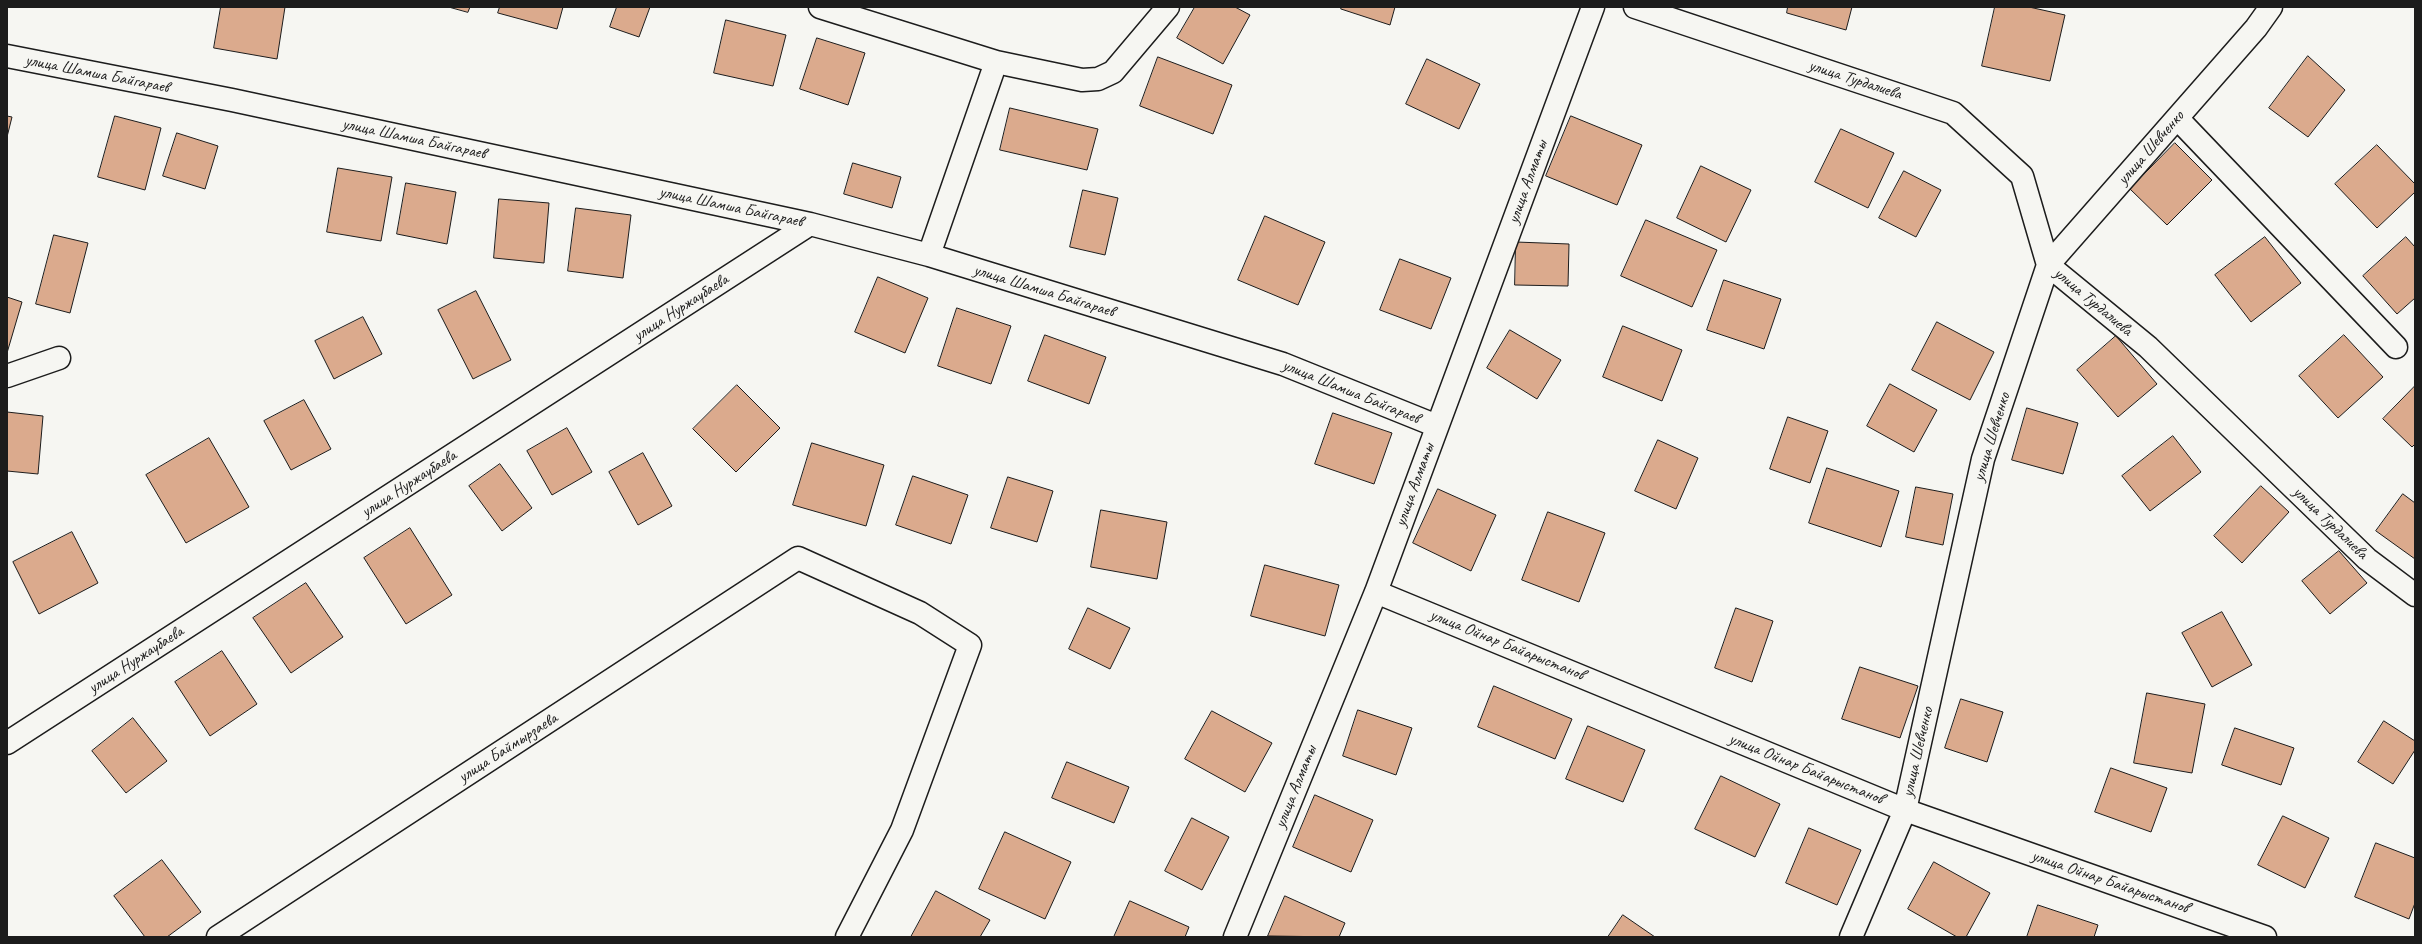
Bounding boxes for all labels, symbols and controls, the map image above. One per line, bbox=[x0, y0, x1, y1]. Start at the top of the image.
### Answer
street label: улица Шамша Байгараев bbox=[23, 50, 171, 98]
street label: улица Турдалиева bbox=[1806, 55, 1904, 105]
street label: улица Шевченко bbox=[2113, 107, 2189, 189]
street label: улица Шамша Байгараев bbox=[340, 114, 488, 164]
street label: улица Алматы bbox=[1504, 138, 1552, 226]
street label: улица Шамша Байгараев bbox=[657, 182, 805, 232]
street label: улица Шамша Байгараев bbox=[971, 260, 1117, 322]
street label: улица Турдалиева bbox=[2049, 263, 2137, 341]
street label: улица Нуржаубаева bbox=[630, 270, 732, 346]
street label: улица Шамша Байгараев bbox=[1279, 355, 1423, 429]
street label: улица Шевченко bbox=[1969, 390, 2015, 484]
street label: улица Алматы bbox=[1391, 441, 1439, 529]
street label: улица Нуржаубаева bbox=[358, 446, 460, 522]
street label: улица Турдалиева bbox=[2288, 482, 2372, 564]
street label: улица Ойнар Байарыстанов bbox=[1427, 605, 1587, 685]
street label: улица Нуржаубаева bbox=[85, 622, 187, 698]
street label: улица Шевченко bbox=[1898, 705, 1938, 799]
street label: улица Баймырзаева bbox=[455, 708, 561, 788]
street label: улица Ойнар Байарыстанов bbox=[1726, 729, 1886, 809]
street label: улица Алматы bbox=[1270, 743, 1322, 831]
street label: улица Ойнар Байарыстанов bbox=[2029, 846, 2191, 918]

